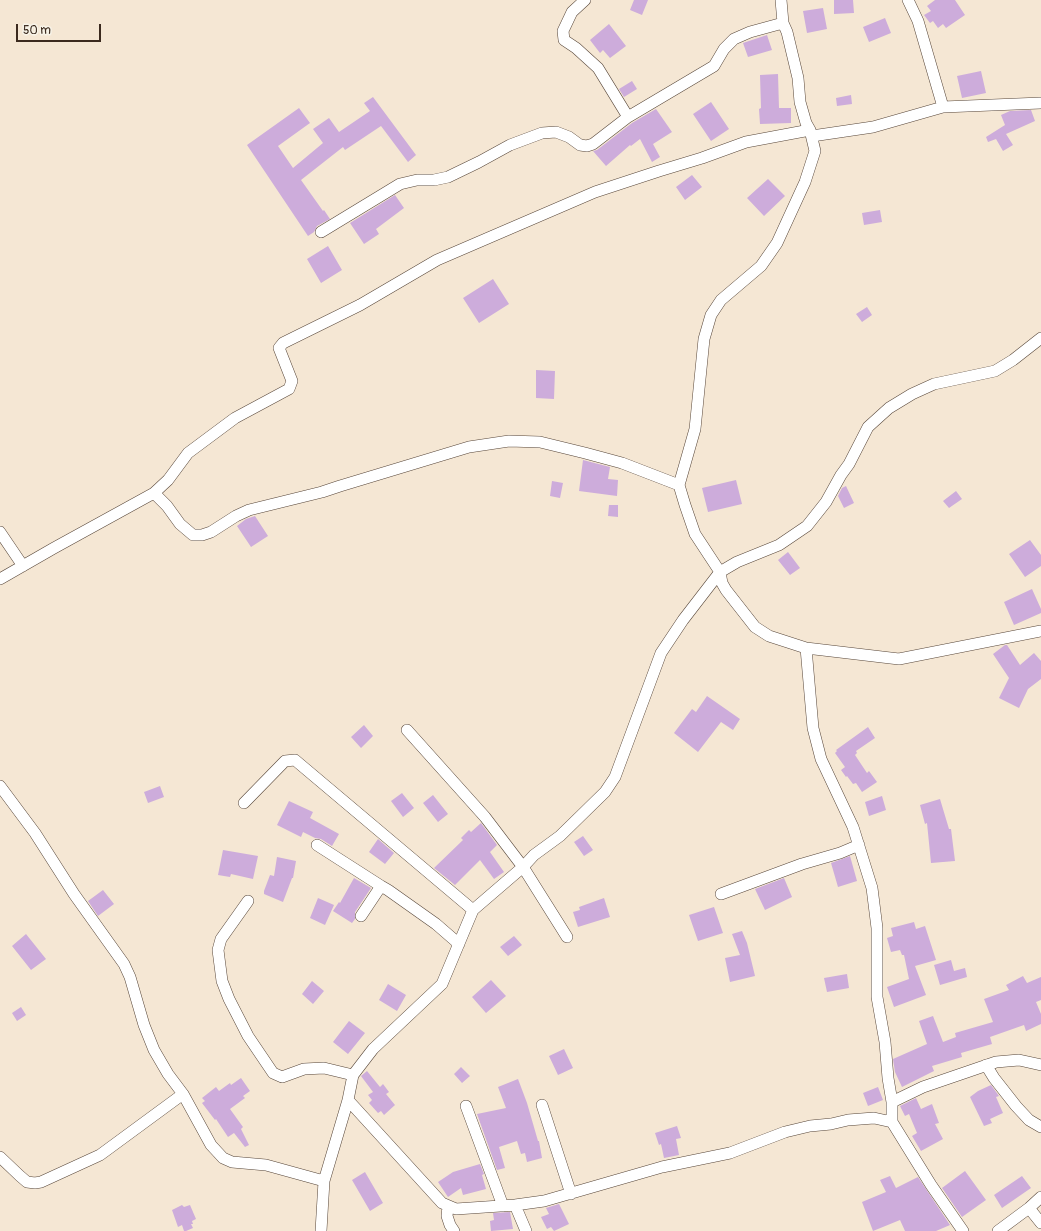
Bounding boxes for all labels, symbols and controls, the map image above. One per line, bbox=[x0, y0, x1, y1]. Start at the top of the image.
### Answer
scale bar bbox=[18, 16, 103, 42]
text: 50 m bbox=[23, 23, 51, 38]

